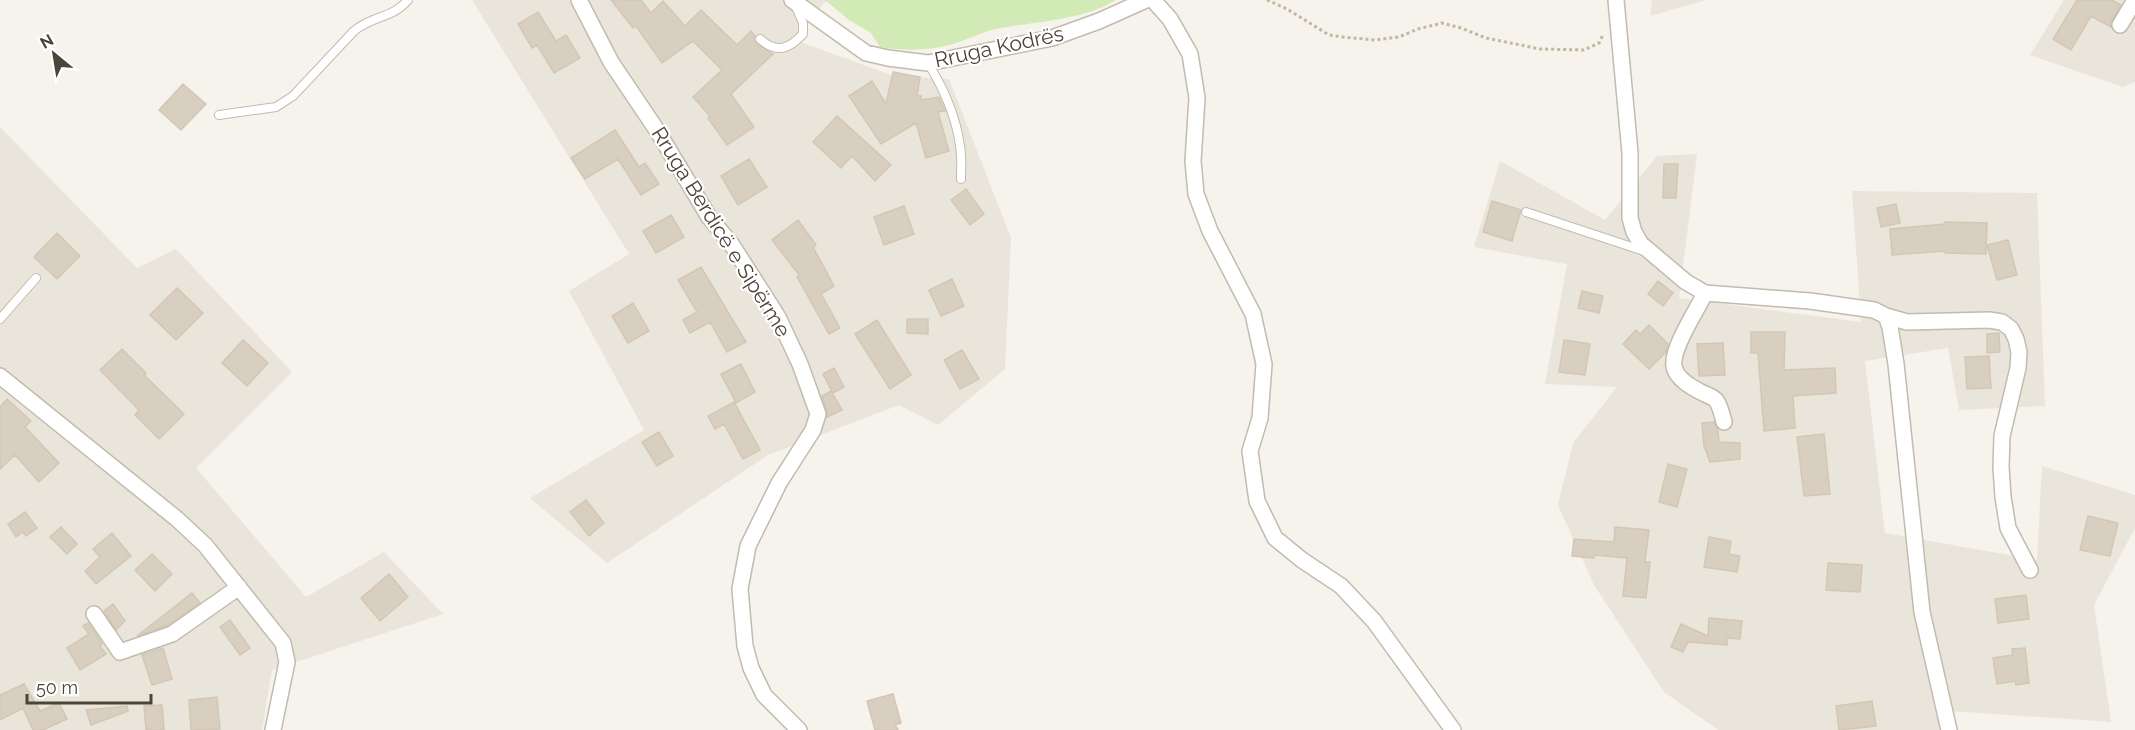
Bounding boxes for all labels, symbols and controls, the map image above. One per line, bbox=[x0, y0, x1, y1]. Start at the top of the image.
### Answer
street label: Rruga Kodrës bbox=[932, 21, 1066, 72]
north arrow bbox=[24, 24, 84, 84]
text: N bbox=[37, 30, 57, 53]
street label: Rruga Berdicë e Sipërme bbox=[647, 122, 796, 341]
scale bar bbox=[27, 667, 152, 705]
text: 50 m bbox=[36, 677, 78, 698]

